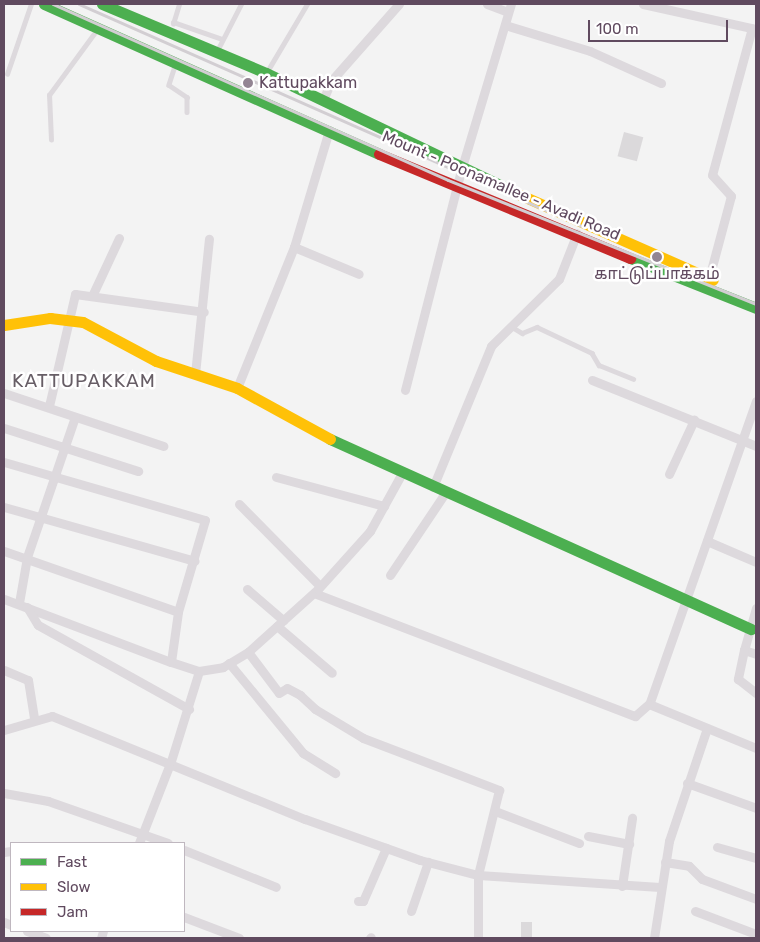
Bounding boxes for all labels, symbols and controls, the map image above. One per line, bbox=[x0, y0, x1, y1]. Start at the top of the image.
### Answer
scale bar bbox=[590, 10, 730, 42]
text: 100 m bbox=[596, 20, 638, 38]
place label: Kattupakkam bbox=[259, 73, 357, 93]
marker: Kattupakkam bbox=[241, 76, 255, 90]
street label: Mount - Poonamallee - Avadi Road bbox=[379, 127, 623, 245]
marker: காட்டுப்பாக்கம் bbox=[651, 251, 663, 263]
place label: காட்டுப்பாக்கம் bbox=[594, 264, 720, 284]
district label: KATTUPAKKAM bbox=[11, 370, 157, 392]
legend bbox=[10, 842, 185, 932]
text: Fast bbox=[57, 853, 87, 871]
text: Slow bbox=[57, 878, 90, 896]
text: Jam bbox=[57, 903, 88, 921]

